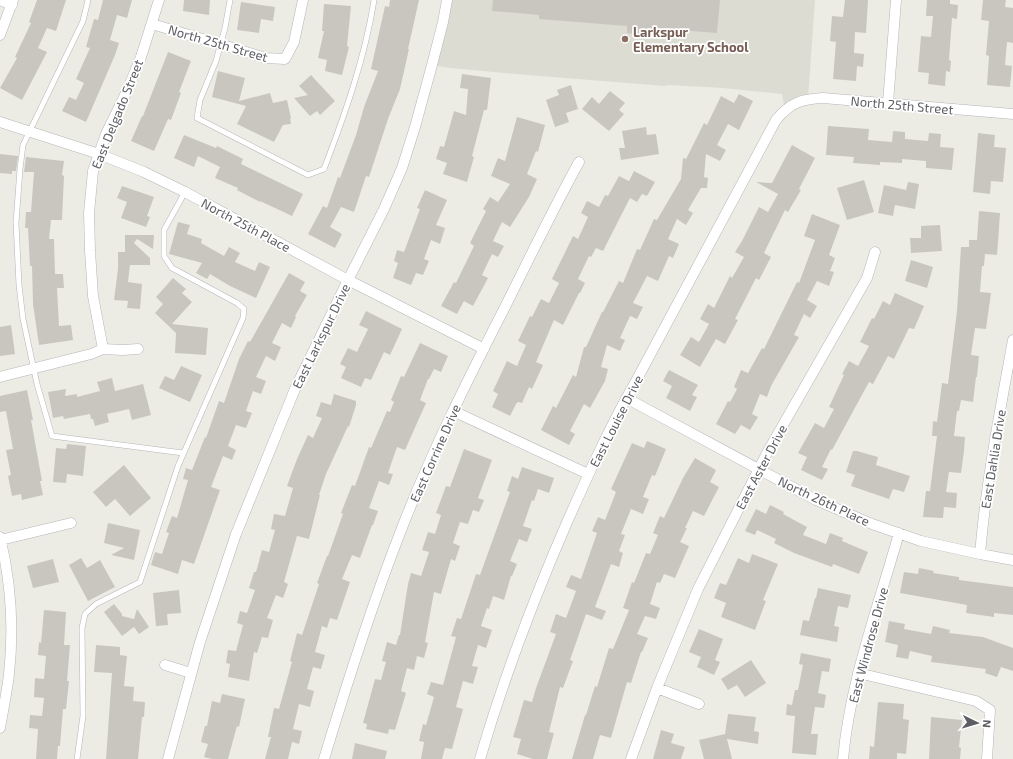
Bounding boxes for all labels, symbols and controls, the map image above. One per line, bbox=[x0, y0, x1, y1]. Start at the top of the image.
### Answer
street label: North 25th Street bbox=[166, 21, 270, 65]
place label: Larkspur Elementary School bbox=[633, 24, 749, 55]
marker: Larkspur Elementary School bbox=[620, 34, 630, 44]
street label: East Delgado Street bbox=[88, 57, 146, 171]
street label: North 25th Street bbox=[850, 93, 954, 117]
street label: North 25th Place bbox=[199, 195, 293, 255]
street label: East Larkspur Drive bbox=[289, 281, 353, 391]
street label: East Louise Drive bbox=[586, 372, 646, 470]
street label: East Corrine Drive bbox=[406, 401, 464, 505]
street label: East Dahlia Drive bbox=[977, 408, 1009, 510]
street label: East Aster Drive bbox=[732, 422, 790, 512]
street label: North 26th Place bbox=[776, 473, 872, 529]
street label: East Windrose Drive bbox=[845, 585, 891, 705]
north arrow bbox=[957, 703, 997, 743]
text: N bbox=[981, 719, 994, 728]

